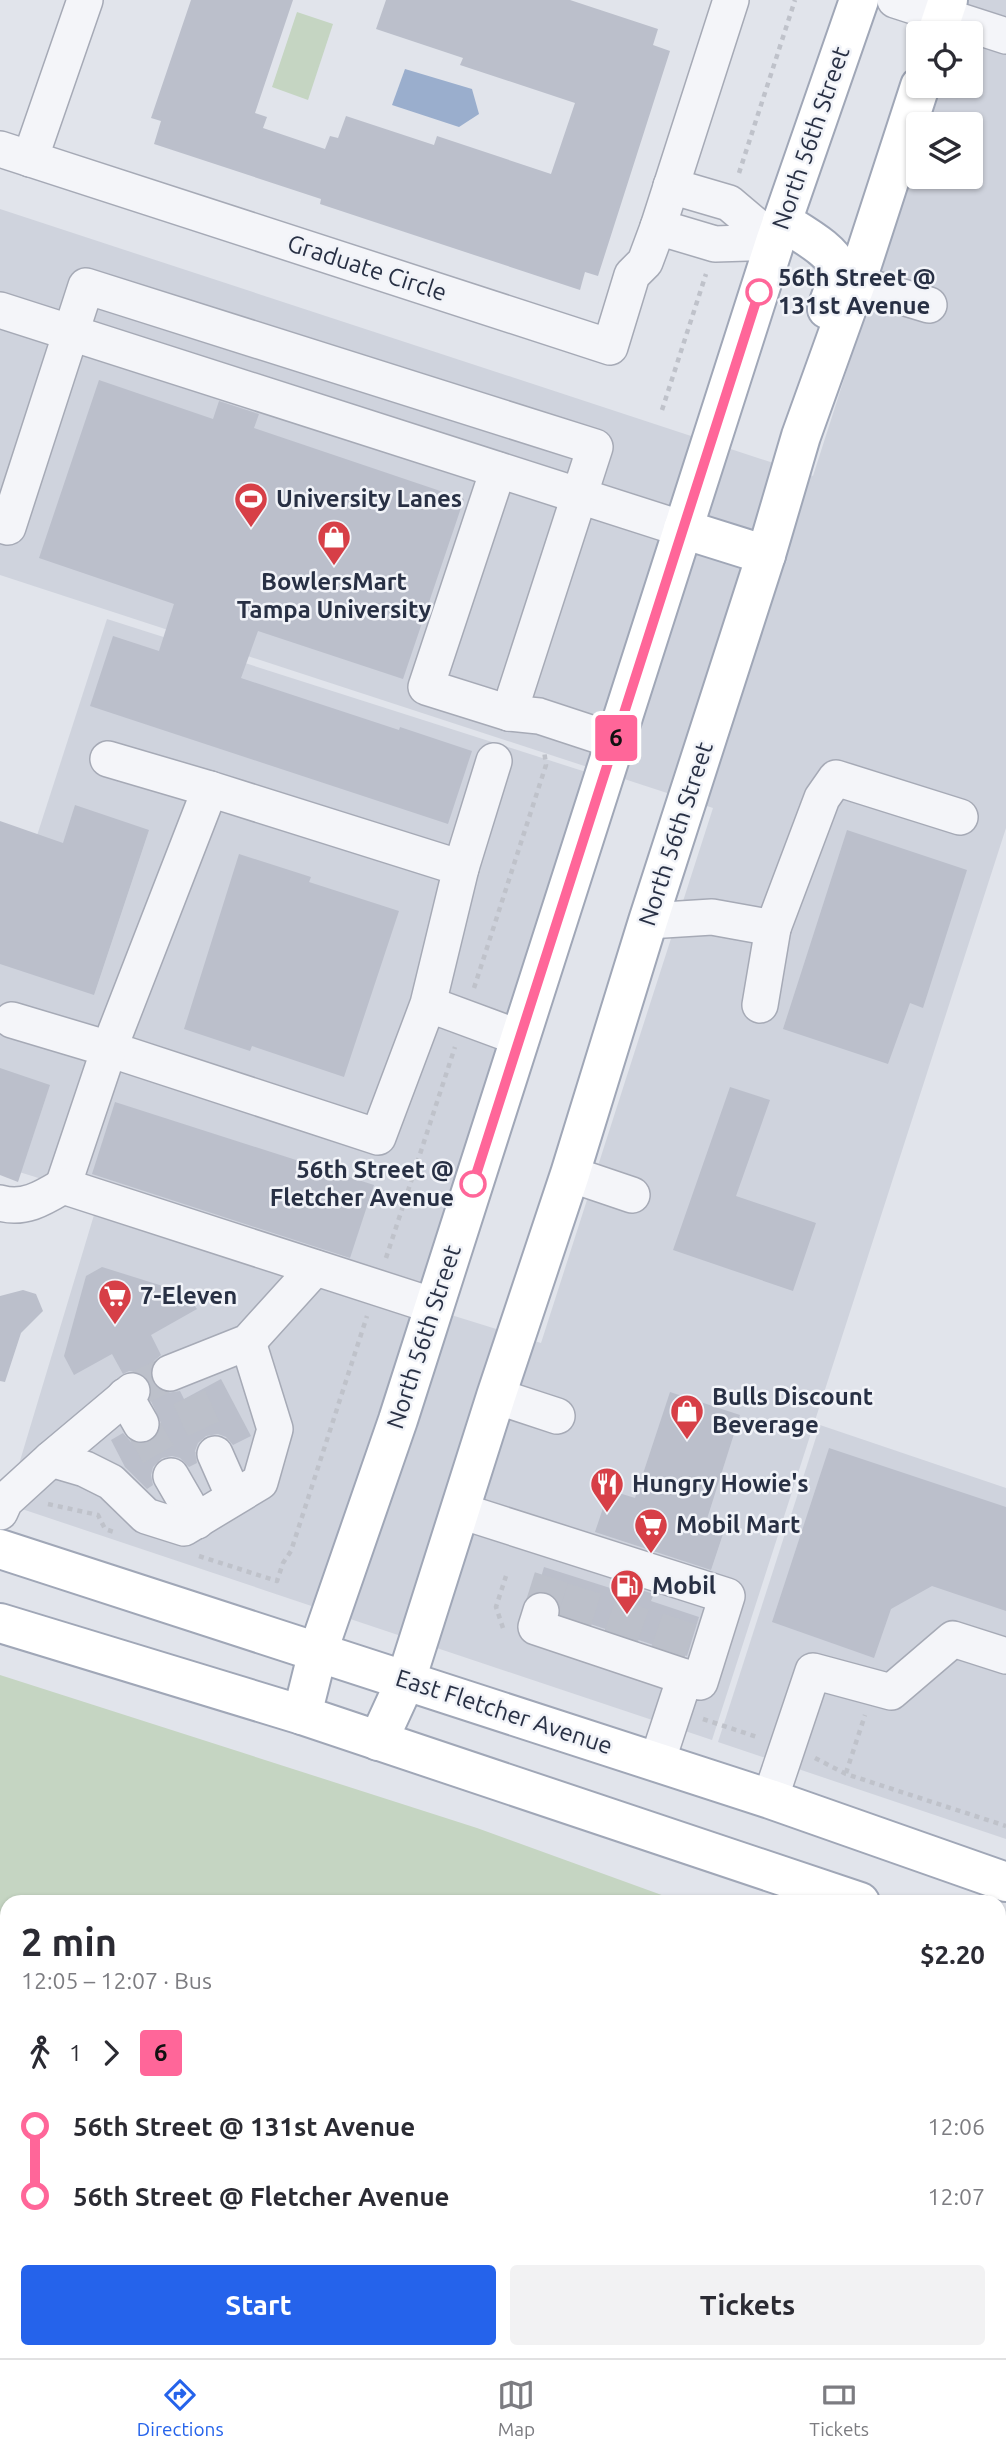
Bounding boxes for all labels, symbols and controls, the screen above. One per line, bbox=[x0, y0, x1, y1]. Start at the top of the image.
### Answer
map controls bbox=[906, 21, 983, 189]
button: locate bbox=[906, 21, 983, 98]
street label: North 56th Street bbox=[767, 42, 855, 233]
button: layers bbox=[906, 112, 983, 189]
street label: Graduate Circle bbox=[284, 229, 450, 306]
place label: 56th Street @ 131st Avenue bbox=[778, 264, 936, 319]
marker: 56th Street @ 131st Avenue bbox=[746, 279, 772, 305]
sports icon: University Lanes bbox=[232, 480, 270, 529]
place label: University Lanes bbox=[276, 485, 462, 512]
shop icon: BowlersMart Tampa University bbox=[315, 518, 353, 567]
place label: BowlersMart Tampa University bbox=[237, 568, 431, 623]
line badge: 6 bbox=[593, 715, 639, 761]
text: 6 bbox=[609, 724, 623, 751]
street label: North 56th Street bbox=[633, 738, 718, 929]
place label: 56th Street @ Fletcher Avenue bbox=[270, 1156, 454, 1211]
marker: 56th Street @ Fletcher Avenue bbox=[460, 1171, 486, 1197]
street label: North 56th Street bbox=[381, 1241, 466, 1432]
supermarket icon: 7-Eleven bbox=[96, 1277, 134, 1326]
place label: 7-Eleven bbox=[140, 1282, 237, 1309]
place label: Bulls Discount Beverage bbox=[712, 1383, 873, 1438]
shop icon: Bulls Discount Beverage bbox=[668, 1392, 706, 1441]
restaurant icon: Hungry Howie's bbox=[588, 1465, 626, 1514]
place label: Hungry Howie's bbox=[632, 1470, 809, 1497]
supermarket icon: Mobil Mart bbox=[632, 1506, 670, 1555]
place label: Mobil Mart bbox=[676, 1511, 800, 1538]
fuel station icon: Mobil bbox=[608, 1567, 646, 1616]
place label: Mobil bbox=[652, 1572, 716, 1599]
street label: East Fletcher Avenue bbox=[392, 1664, 616, 1759]
text: 2 min bbox=[21, 1921, 117, 1963]
text: $2.20 bbox=[920, 1940, 985, 1969]
text: 12:05 – 12:07 · Bus bbox=[21, 1968, 212, 1993]
icon: walk bbox=[21, 2034, 59, 2072]
icon: forward bbox=[92, 2034, 130, 2072]
text: 6 bbox=[154, 2039, 168, 2066]
text: 1 bbox=[69, 2040, 82, 2065]
text: 56th Street @ 131st Avenue bbox=[73, 2112, 415, 2141]
text: 12:06 bbox=[927, 2114, 985, 2139]
text: 56th Street @ Fletcher Avenue bbox=[73, 2182, 450, 2211]
text: 12:07 bbox=[927, 2184, 985, 2209]
button: Start bbox=[21, 2265, 496, 2345]
button: Tickets bbox=[510, 2265, 985, 2345]
tab: Directions bbox=[137, 2376, 224, 2440]
tab: Map bbox=[497, 2376, 535, 2440]
tab: Tickets bbox=[809, 2376, 869, 2440]

